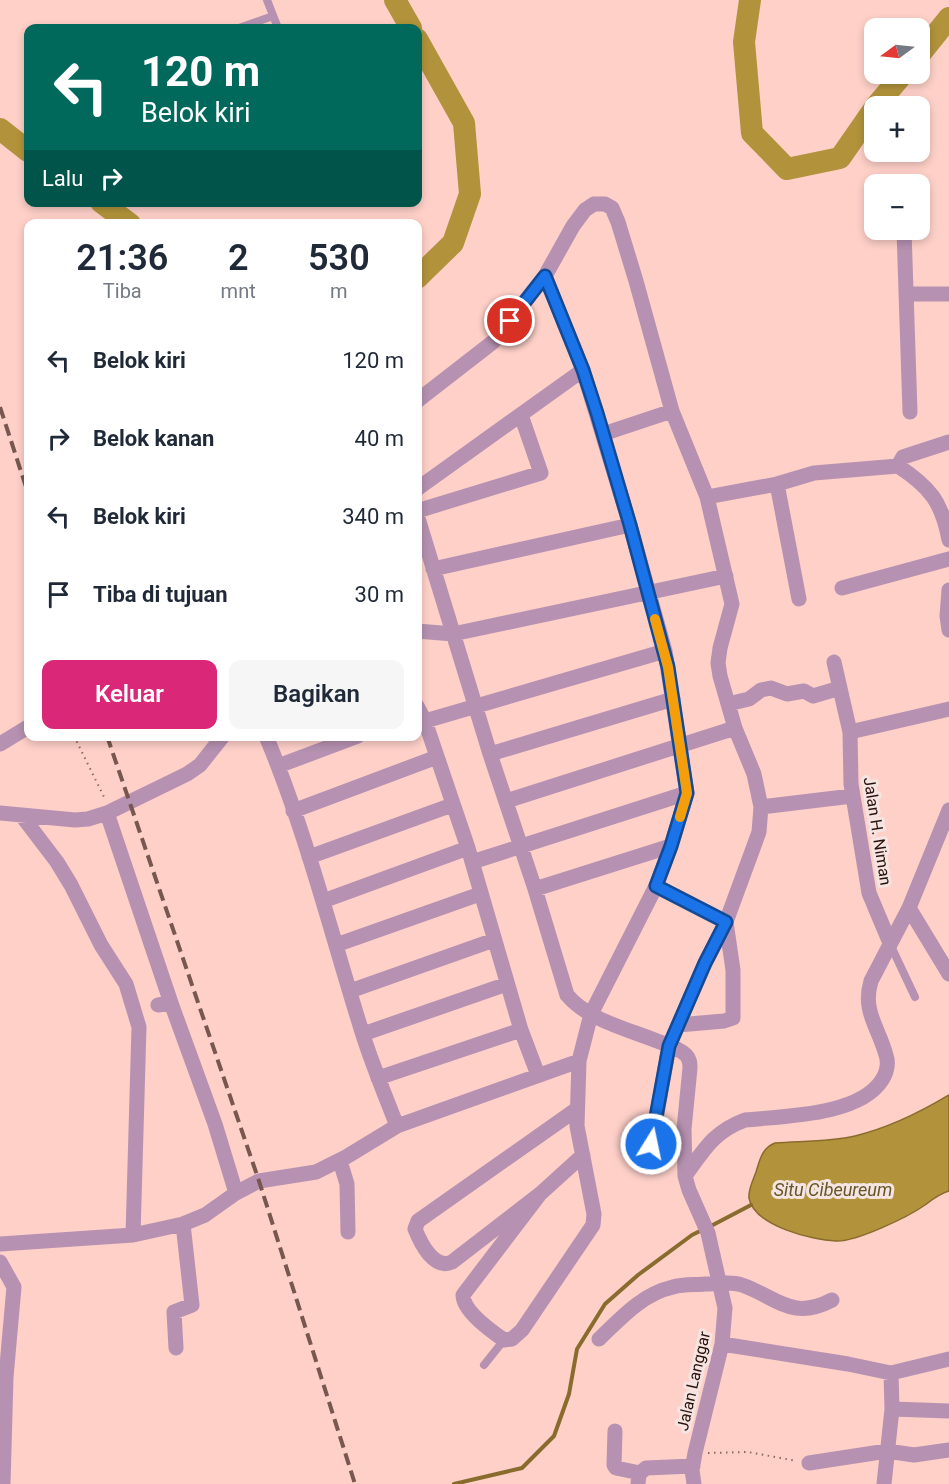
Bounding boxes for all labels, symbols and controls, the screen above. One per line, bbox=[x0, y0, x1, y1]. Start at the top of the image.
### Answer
north arrow bbox=[864, 18, 930, 84]
map controls bbox=[864, 18, 930, 240]
text: 120 m bbox=[141, 47, 260, 96]
icon: left bbox=[42, 48, 120, 126]
button: + bbox=[864, 96, 930, 162]
text: Belok kiri bbox=[141, 97, 250, 129]
icon: right bbox=[95, 162, 128, 195]
text: Lalu bbox=[42, 166, 83, 191]
button: − bbox=[864, 174, 930, 240]
text: 21:36 bbox=[76, 237, 168, 279]
text: 2 bbox=[228, 237, 248, 279]
text: 530 bbox=[308, 237, 370, 279]
text: Tiba bbox=[103, 279, 142, 303]
text: mnt bbox=[221, 279, 256, 303]
text: m bbox=[330, 279, 348, 303]
pin bbox=[484, 295, 535, 346]
icon: arrive bbox=[493, 304, 526, 337]
icon: left bbox=[42, 344, 75, 377]
text: Belok kiri bbox=[93, 348, 186, 373]
text: 120 m bbox=[342, 348, 404, 373]
icon: right bbox=[42, 422, 75, 455]
text: Belok kanan bbox=[93, 426, 214, 451]
text: 40 m bbox=[355, 426, 404, 451]
icon: left bbox=[42, 500, 75, 533]
text: Belok kiri bbox=[93, 504, 186, 529]
text: 340 m bbox=[342, 504, 404, 529]
icon: arrive bbox=[42, 578, 75, 611]
text: Tiba di tujuan bbox=[93, 582, 228, 607]
text: 30 m bbox=[355, 582, 404, 607]
button: Keluar bbox=[42, 660, 217, 729]
button: Bagikan bbox=[229, 660, 404, 729]
street label: Jalan H. Niman bbox=[860, 776, 895, 887]
position arrow bbox=[619, 1112, 683, 1176]
water label: Situ Cibeureum bbox=[774, 1179, 892, 1200]
street label: Jalan Langgar bbox=[673, 1329, 714, 1433]

